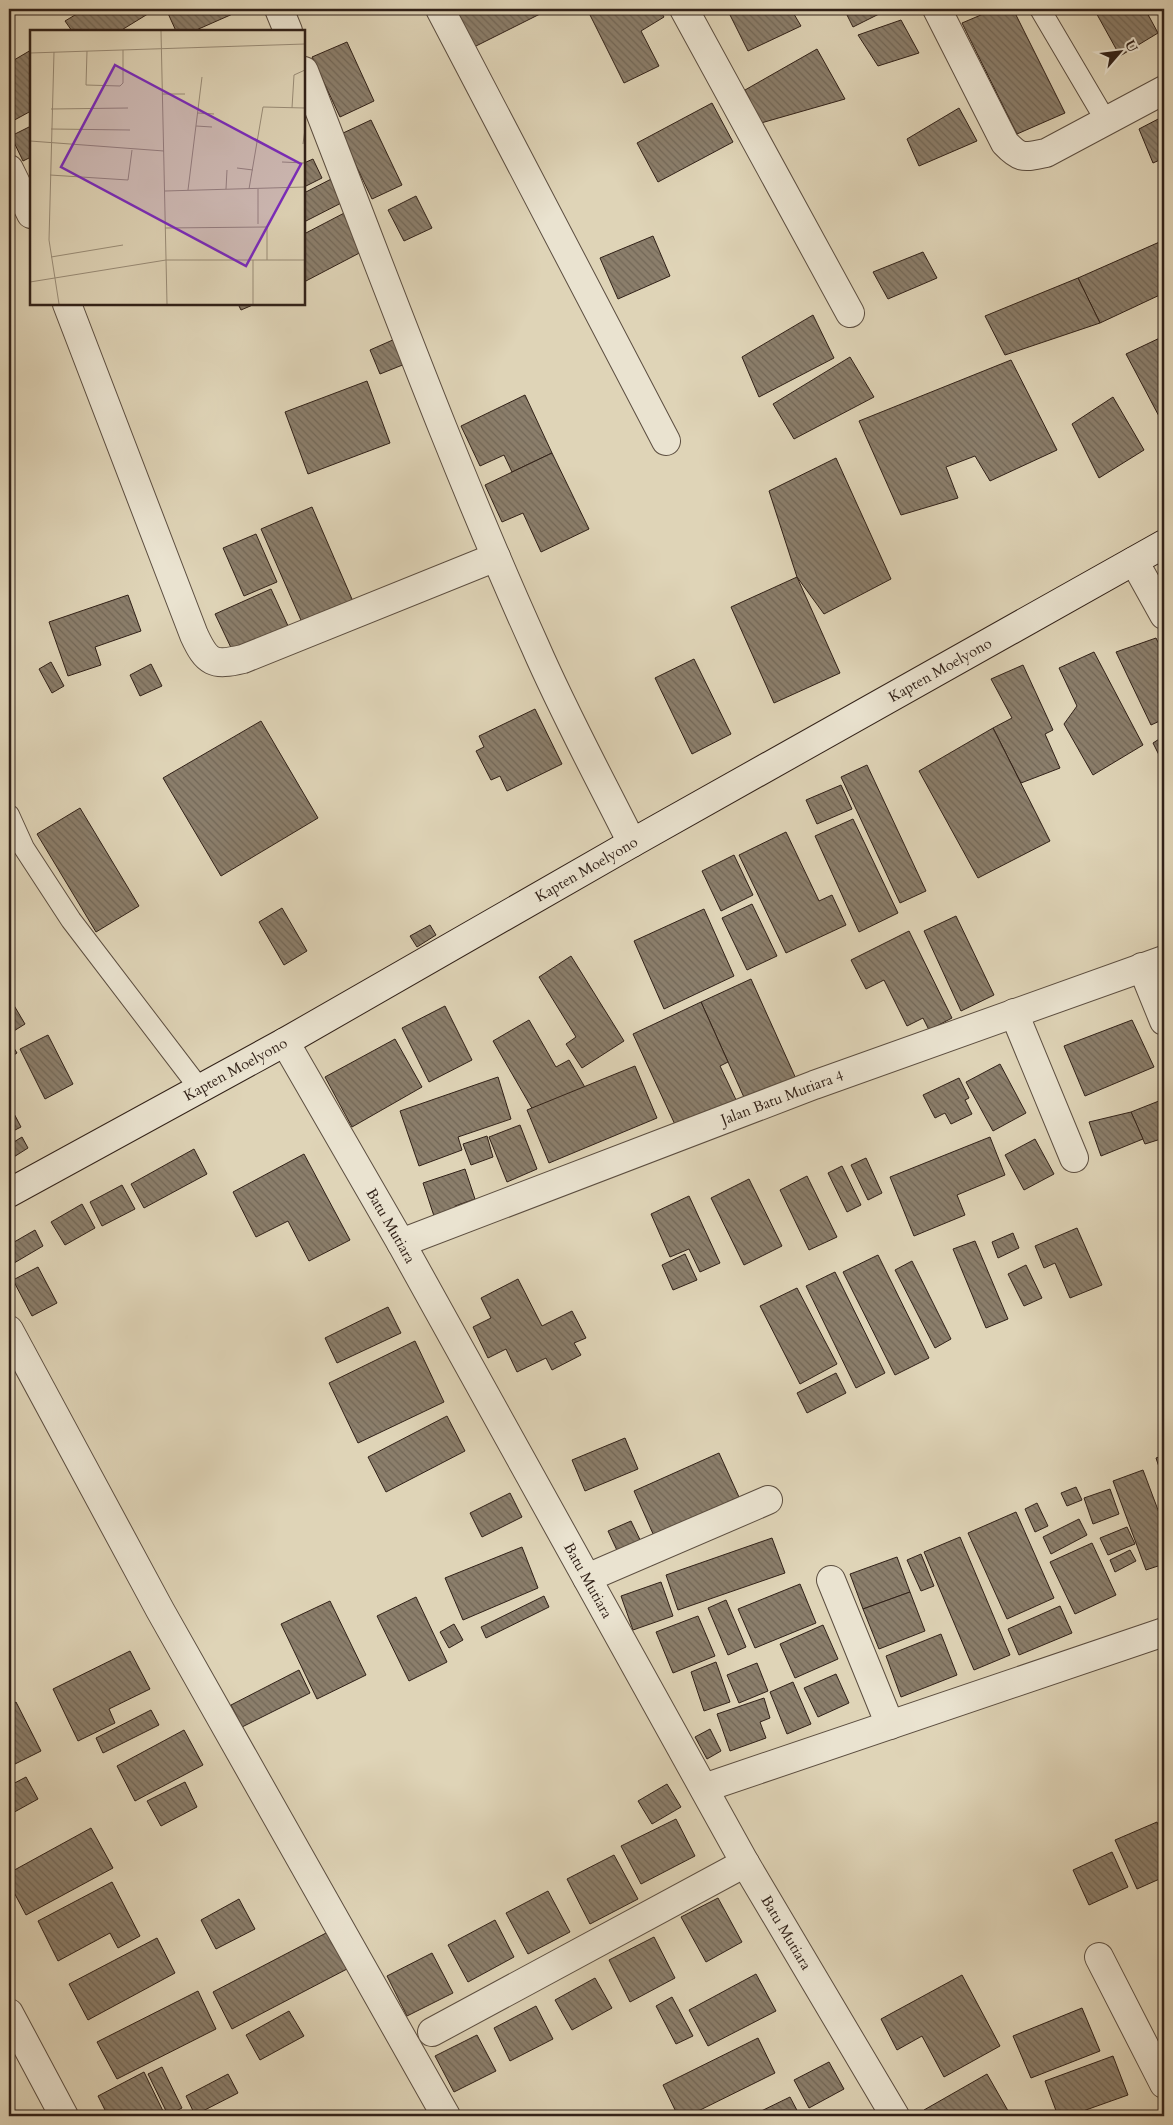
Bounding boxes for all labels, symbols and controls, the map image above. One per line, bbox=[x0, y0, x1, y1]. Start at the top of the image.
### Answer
north arrow bbox=[1096, 28, 1146, 78]
inset map bbox=[30, 30, 305, 305]
text: U bbox=[1120, 37, 1142, 56]
street label: Kapten Moelyono bbox=[885, 633, 995, 707]
street label: Kapten Moelyono bbox=[531, 832, 641, 907]
street label: Kapten Moelyono bbox=[180, 1033, 291, 1106]
street label: Jalan Batu Mutiara 4 bbox=[716, 1065, 847, 1130]
street label: Batu Mutiara bbox=[361, 1184, 421, 1267]
street label: Batu Mutiara bbox=[559, 1539, 617, 1622]
street label: Batu Mutiara bbox=[756, 1892, 816, 1974]

